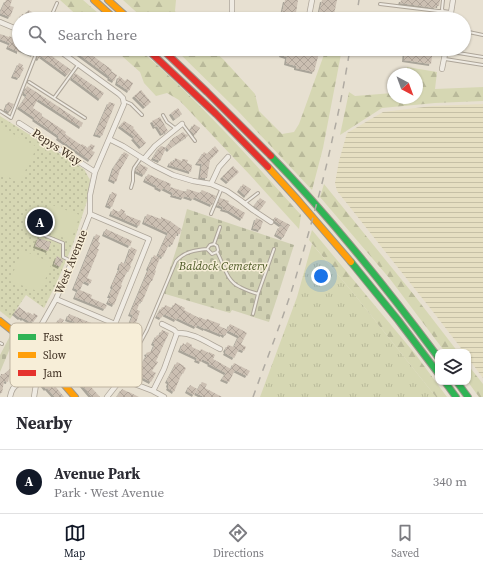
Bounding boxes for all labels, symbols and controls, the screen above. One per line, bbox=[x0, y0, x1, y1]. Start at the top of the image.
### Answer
search box bbox=[12, 12, 471, 56]
icon: search bbox=[26, 23, 48, 45]
text: Search here bbox=[58, 24, 137, 45]
north arrow bbox=[387, 68, 423, 104]
street label: Pepys Way bbox=[29, 125, 86, 169]
pin: A bbox=[27, 207, 53, 237]
street label: West Avenue bbox=[51, 227, 91, 297]
park label: Baldock Cemetery bbox=[178, 258, 268, 274]
your location bbox=[311, 266, 331, 286]
legend bbox=[10, 323, 142, 387]
text: Fast bbox=[43, 330, 63, 345]
text: Slow bbox=[43, 348, 67, 363]
map controls bbox=[435, 349, 471, 385]
button: layers bbox=[435, 349, 471, 385]
text: Jam bbox=[42, 366, 62, 381]
text: Nearby bbox=[16, 411, 72, 435]
text: Avenue Park bbox=[54, 463, 140, 484]
text: A bbox=[25, 473, 33, 490]
text: 340 m bbox=[433, 473, 467, 490]
text: Park · West Avenue bbox=[54, 484, 164, 501]
tab: Map bbox=[64, 522, 86, 561]
tab: Directions bbox=[213, 522, 264, 561]
tab: Saved bbox=[391, 522, 419, 561]

